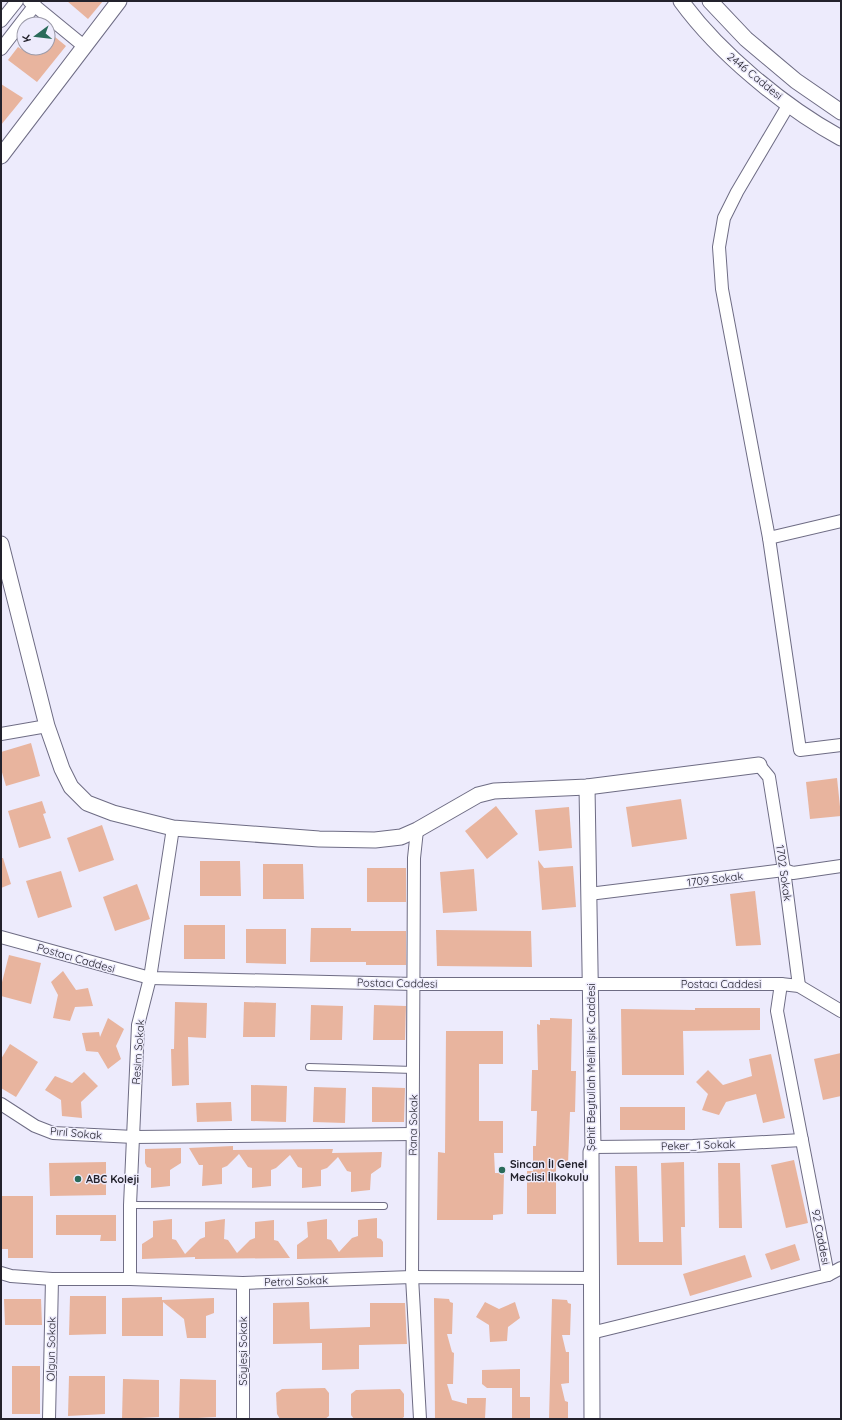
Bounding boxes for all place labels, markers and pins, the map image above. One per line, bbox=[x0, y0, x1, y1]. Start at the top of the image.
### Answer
place label: Sincan İl Genel Meclisi İlkokulu bbox=[510, 1157, 589, 1184]
marker: Sincan İl Genel Meclisi İlkokulu bbox=[497, 1165, 507, 1175]
place label: ABC Koleji bbox=[86, 1172, 139, 1186]
marker: ABC Koleji bbox=[73, 1174, 83, 1184]

